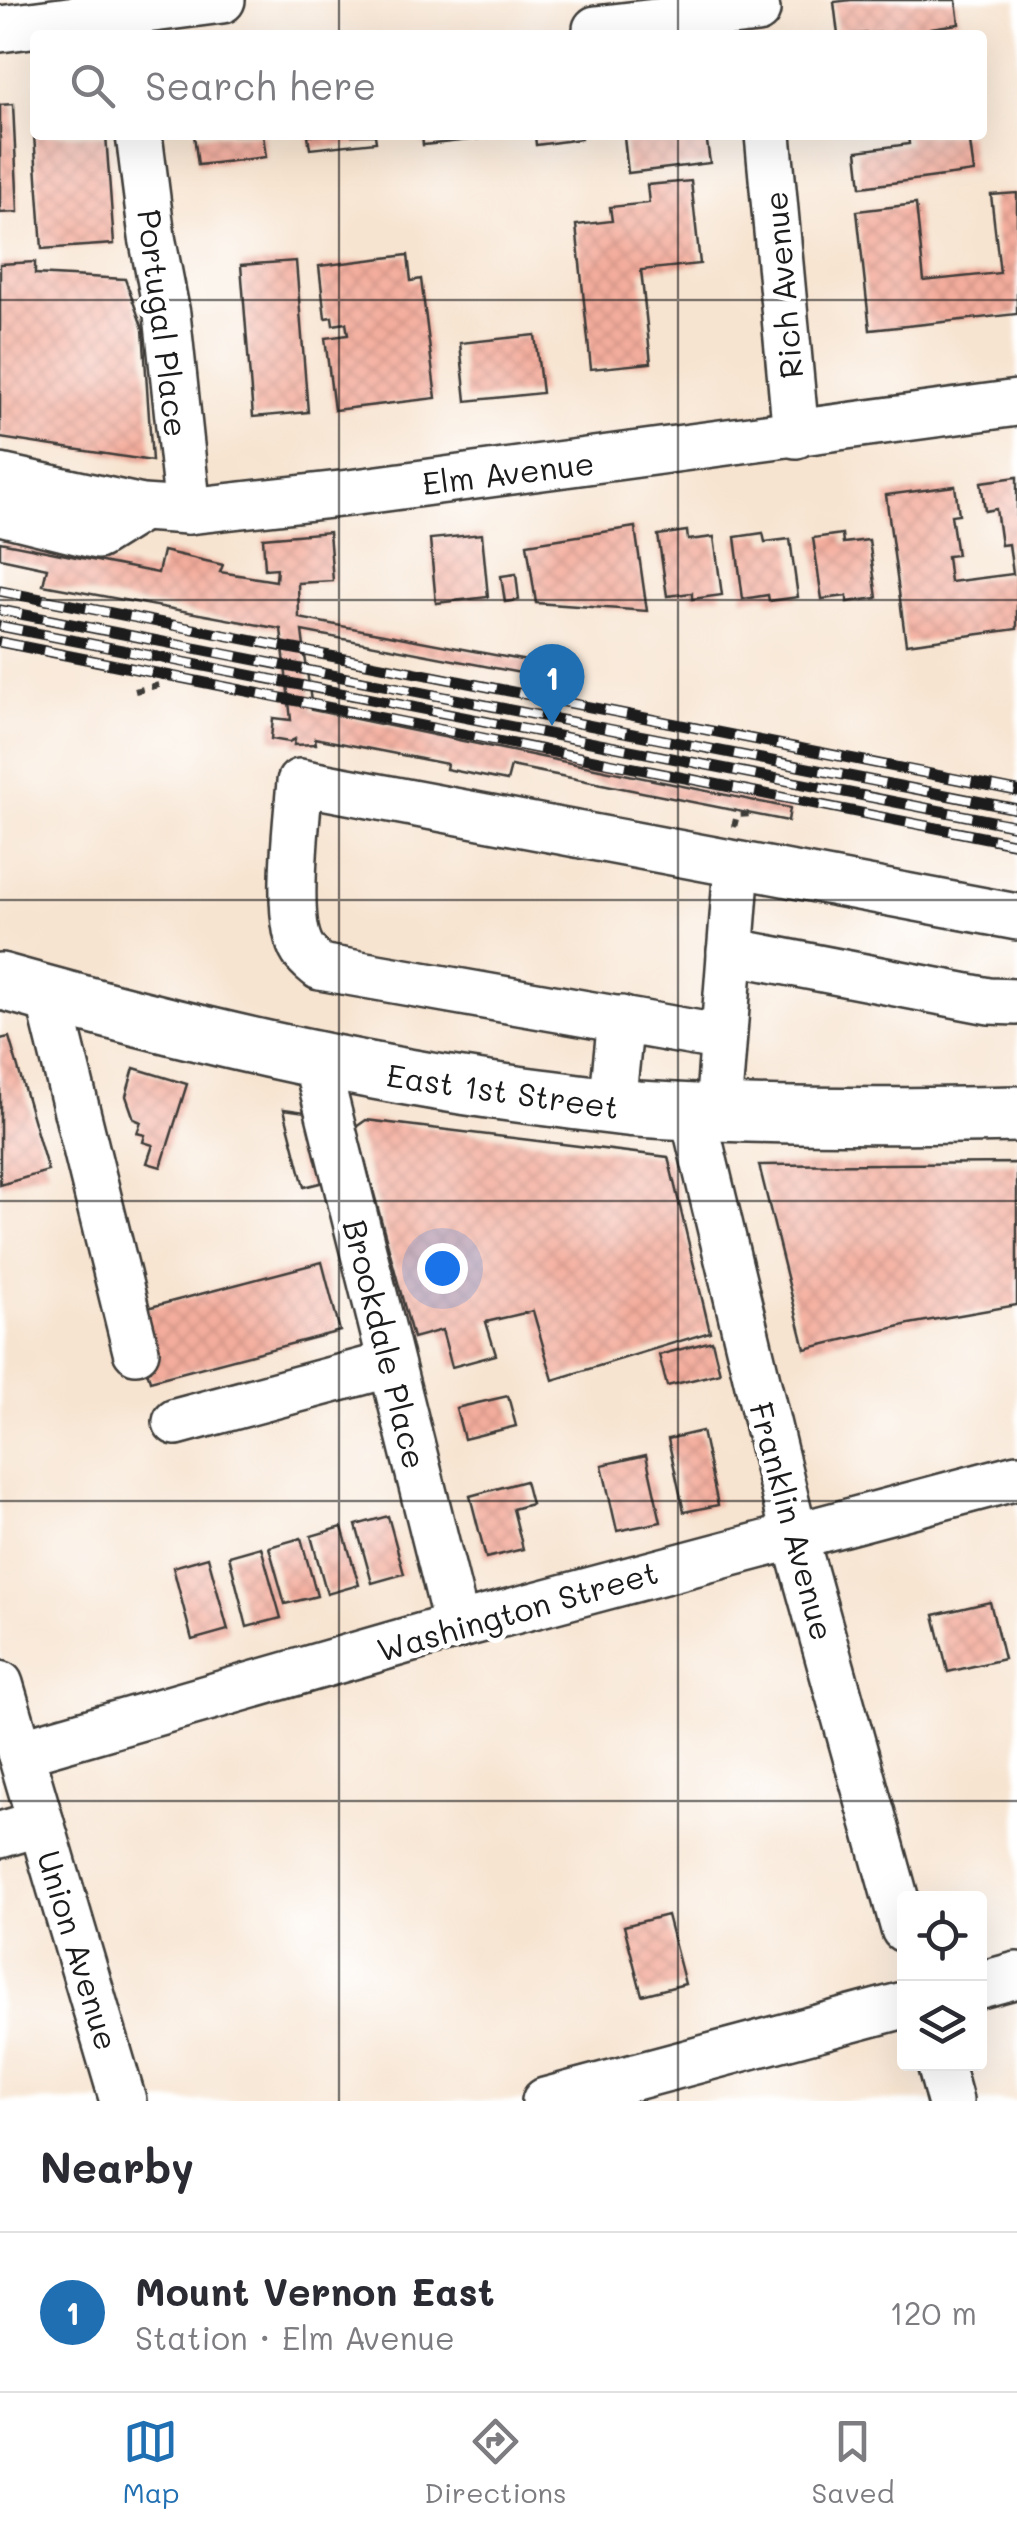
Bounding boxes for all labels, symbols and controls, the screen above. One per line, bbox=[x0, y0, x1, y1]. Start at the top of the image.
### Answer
search box bbox=[30, 30, 987, 140]
icon: search bbox=[65, 58, 120, 113]
text: Search here bbox=[145, 60, 376, 110]
street label: Rich Avenue bbox=[753, 189, 811, 381]
street label: Portugal Place bbox=[129, 207, 199, 439]
street label: Elm Avenue bbox=[420, 441, 596, 503]
pin: 1 bbox=[520, 644, 584, 726]
street label: East 1st Street bbox=[384, 1053, 622, 1127]
street label: Brookdale Place bbox=[335, 1215, 437, 1473]
your location bbox=[417, 1243, 468, 1294]
street label: Franklin Avenue bbox=[741, 1397, 845, 1645]
street label: Washington Street bbox=[372, 1550, 662, 1670]
street label: Union Avenue bbox=[29, 1845, 129, 2055]
map controls bbox=[897, 1891, 987, 2071]
button: locate bbox=[897, 1891, 987, 1981]
button: layers bbox=[897, 1981, 987, 2071]
text: Nearby bbox=[40, 2139, 194, 2194]
text: Mount Vernon East bbox=[135, 2266, 495, 2316]
text: 1 bbox=[65, 2291, 80, 2333]
text: 120 m bbox=[889, 2291, 977, 2333]
text: Station · Elm Avenue bbox=[135, 2316, 455, 2358]
tab: Map bbox=[122, 2414, 179, 2510]
tab: Directions bbox=[424, 2414, 567, 2510]
tab: Saved bbox=[811, 2414, 895, 2510]

